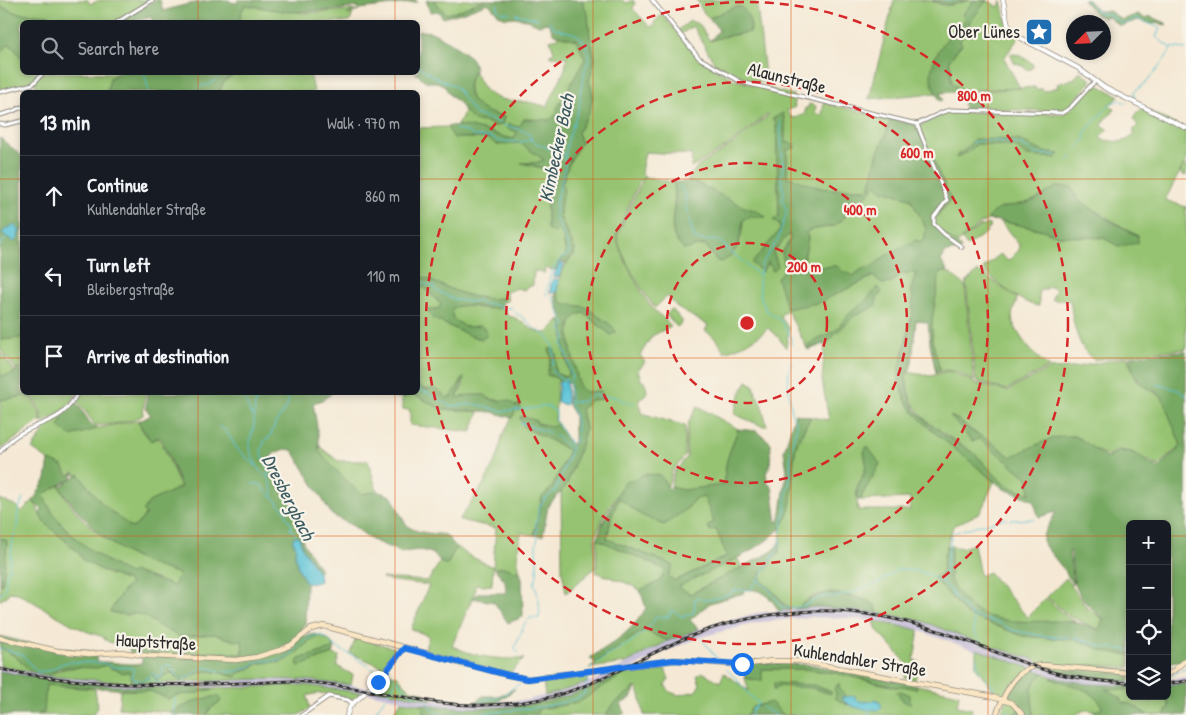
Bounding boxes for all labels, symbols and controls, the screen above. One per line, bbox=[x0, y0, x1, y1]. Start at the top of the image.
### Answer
north arrow bbox=[1066, 15, 1111, 60]
place icon: Ober Lünes bbox=[1024, 17, 1054, 47]
place label: Ober Lünes bbox=[948, 19, 1020, 44]
search box bbox=[20, 20, 420, 75]
icon: search bbox=[38, 34, 66, 62]
text: Search here bbox=[78, 35, 159, 61]
street label: Alaunstraße bbox=[745, 56, 829, 99]
text: 800 m bbox=[957, 85, 991, 106]
water label: Kimbecker Bach bbox=[532, 90, 581, 204]
text: 13 min bbox=[40, 108, 90, 137]
text: Walk · 970 m bbox=[327, 112, 400, 134]
text: 600 m bbox=[900, 142, 934, 163]
text: Continue bbox=[87, 172, 148, 198]
icon: ahead bbox=[40, 182, 68, 210]
text: 860 m bbox=[365, 185, 400, 207]
text: Kuhlendahler Straße bbox=[87, 198, 206, 220]
text: 400 m bbox=[844, 199, 876, 220]
text: Turn left bbox=[87, 252, 150, 278]
text: 200 m bbox=[787, 256, 821, 277]
icon: left bbox=[40, 262, 68, 290]
text: 110 m bbox=[367, 265, 400, 287]
text: Bleibergstraße bbox=[87, 278, 175, 300]
centre of rings bbox=[738, 314, 756, 332]
icon: arrive bbox=[40, 342, 68, 370]
text: Arrive at destination bbox=[87, 343, 229, 369]
water label: Dresbergbach bbox=[256, 450, 323, 546]
map controls bbox=[1126, 520, 1171, 700]
button: + bbox=[1126, 520, 1171, 565]
button: − bbox=[1126, 565, 1171, 610]
button: locate bbox=[1126, 610, 1171, 655]
street label: Hauptstraße bbox=[115, 627, 197, 656]
street label: Kuhlendahler Straße bbox=[792, 637, 928, 682]
route start bbox=[731, 653, 754, 676]
button: layers bbox=[1126, 655, 1171, 700]
route end bbox=[367, 671, 390, 694]

